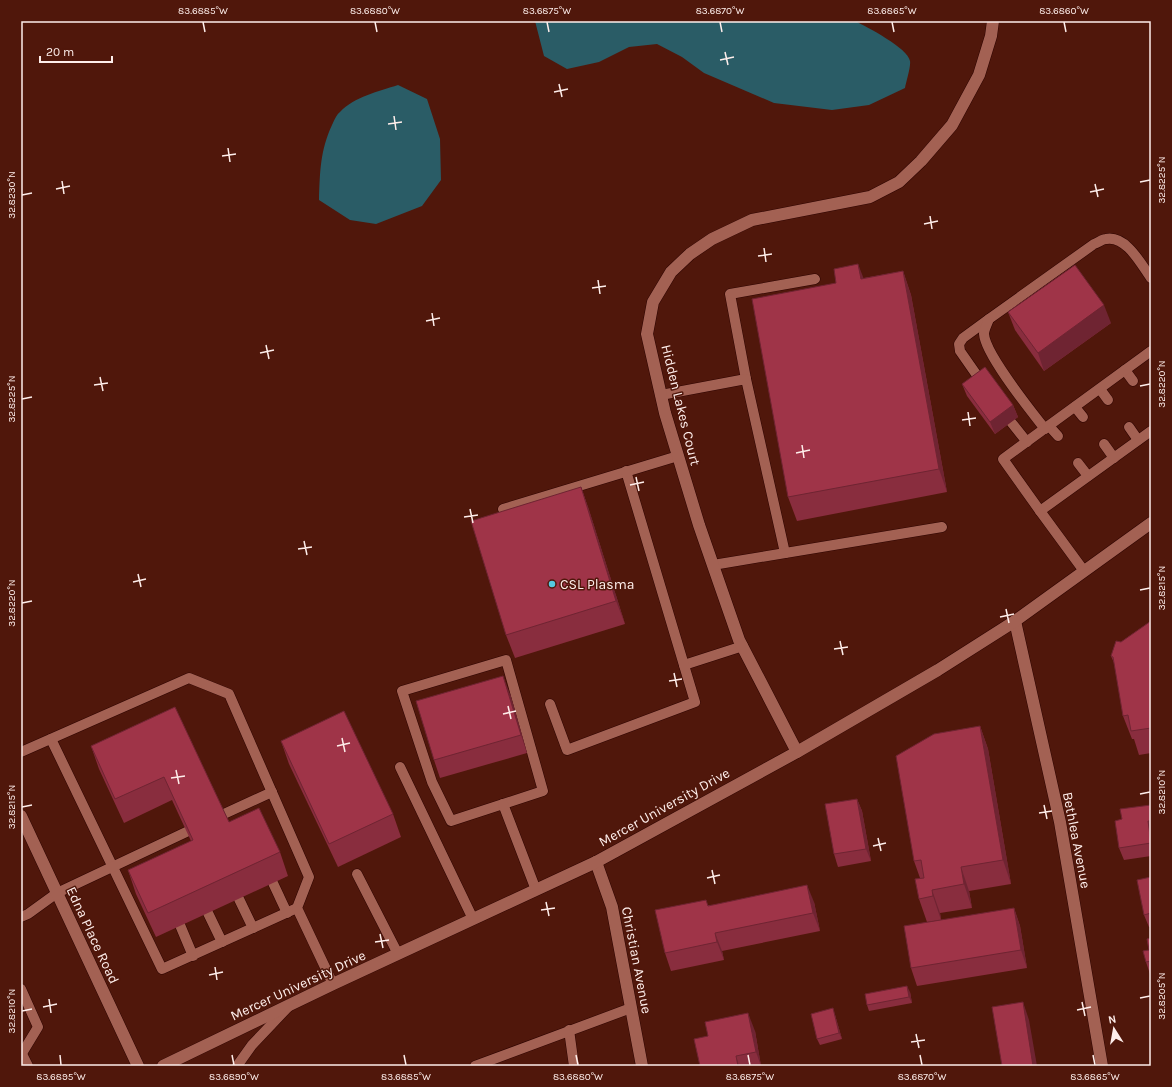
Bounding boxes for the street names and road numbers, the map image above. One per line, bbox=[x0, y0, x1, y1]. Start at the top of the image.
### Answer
street label: Hidden Lakes Court bbox=[657, 343, 704, 467]
street label: Mercer University Drive bbox=[596, 764, 733, 851]
street label: Bethlea Avenue bbox=[1059, 790, 1094, 890]
street label: Edna Place Road bbox=[63, 884, 122, 986]
street label: Christian Avenue bbox=[618, 905, 655, 1015]
street label: Mercer University Drive bbox=[228, 947, 369, 1024]

